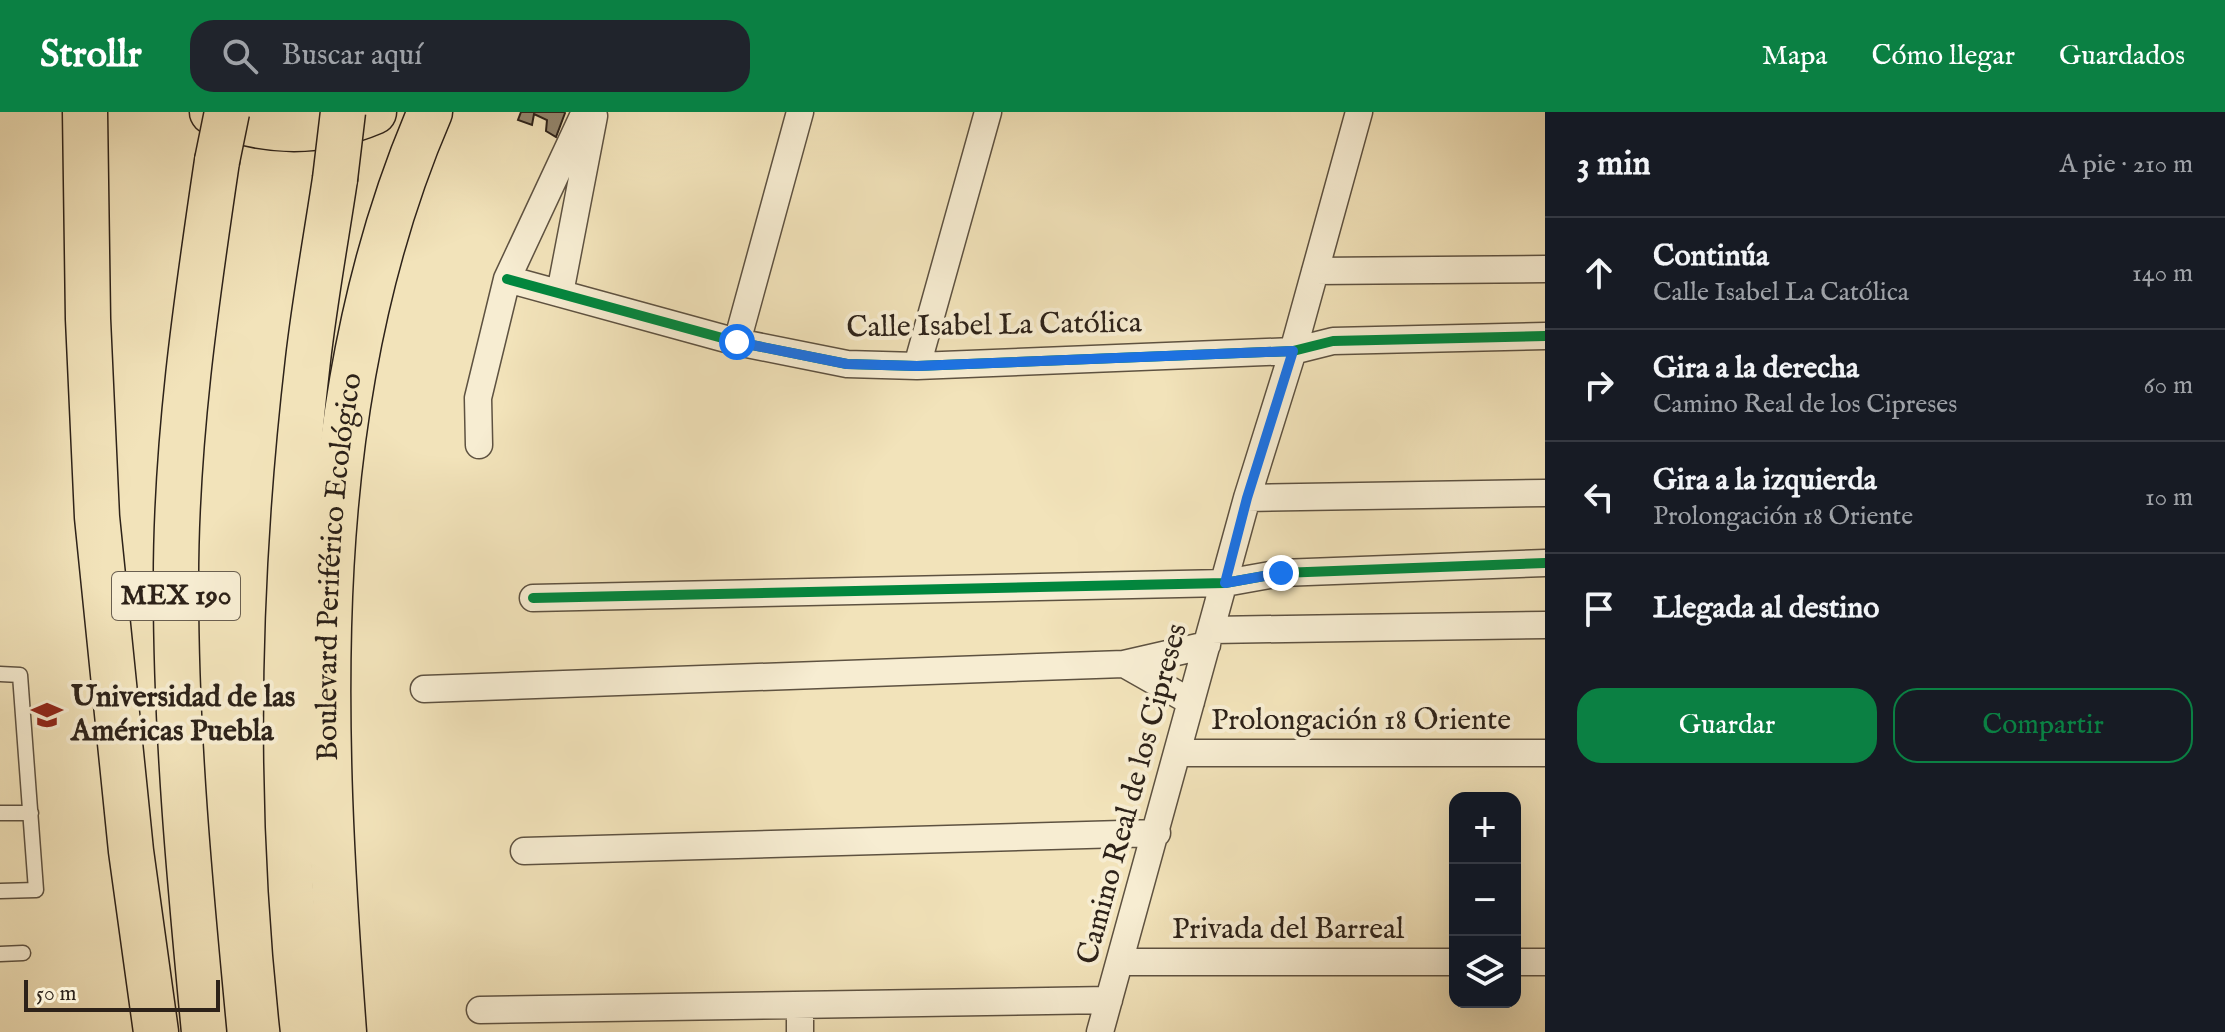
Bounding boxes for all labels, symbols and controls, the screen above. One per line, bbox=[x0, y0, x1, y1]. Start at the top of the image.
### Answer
search box bbox=[190, 20, 750, 92]
text: Strollr bbox=[40, 32, 142, 80]
icon: search bbox=[218, 34, 262, 78]
text: Buscar aquí bbox=[282, 37, 422, 75]
text: Mapa bbox=[1762, 39, 1827, 74]
text: Cómo llegar bbox=[1871, 39, 2015, 74]
text: Guardados bbox=[2059, 39, 2185, 74]
text: 3 min bbox=[1577, 143, 1651, 186]
text: A pie · 210 m bbox=[2060, 148, 2193, 181]
text: Continúa bbox=[1653, 238, 1769, 276]
icon: ahead bbox=[1577, 251, 1621, 295]
text: 140 m bbox=[2132, 257, 2193, 290]
text: Calle Isabel La Católica bbox=[1653, 276, 1909, 309]
street label: Calle Isabel La Católica bbox=[846, 304, 1142, 348]
route start bbox=[719, 324, 755, 360]
text: Gira a la derecha bbox=[1653, 350, 1859, 388]
icon: right bbox=[1577, 363, 1621, 407]
text: 60 m bbox=[2144, 369, 2193, 402]
street label: Boulevard Periférico Ecológico bbox=[309, 370, 372, 761]
text: Camino Real de los Cipreses bbox=[1653, 388, 1957, 421]
text: Gira a la izquierda bbox=[1653, 462, 1877, 500]
icon: left bbox=[1577, 475, 1621, 519]
text: 10 m bbox=[2145, 481, 2193, 514]
text: Prolongación 18 Oriente bbox=[1653, 500, 1913, 533]
route end bbox=[1263, 555, 1299, 591]
road number: MEX 190 bbox=[112, 572, 240, 620]
icon: arrive bbox=[1577, 587, 1621, 631]
text: Llegada al destino bbox=[1653, 590, 1879, 628]
street label: Camino Real de los Cipreses bbox=[1069, 619, 1197, 969]
place label: Universidad de las Américas Puebla bbox=[70, 679, 295, 751]
button: Guardar bbox=[1577, 688, 1877, 763]
button: Compartir bbox=[1893, 688, 2193, 763]
school or university icon: Universidad de las Américas Puebla bbox=[30, 698, 64, 732]
street label: Prolongación 18 Oriente bbox=[1211, 702, 1511, 740]
map controls bbox=[1449, 792, 1521, 1008]
button: + bbox=[1449, 792, 1521, 864]
button: − bbox=[1449, 864, 1521, 936]
street label: Privada del Barreal bbox=[1172, 911, 1405, 949]
button: layers bbox=[1449, 936, 1521, 1008]
scale bar bbox=[24, 976, 220, 1012]
text: 50 m bbox=[36, 980, 77, 1008]

